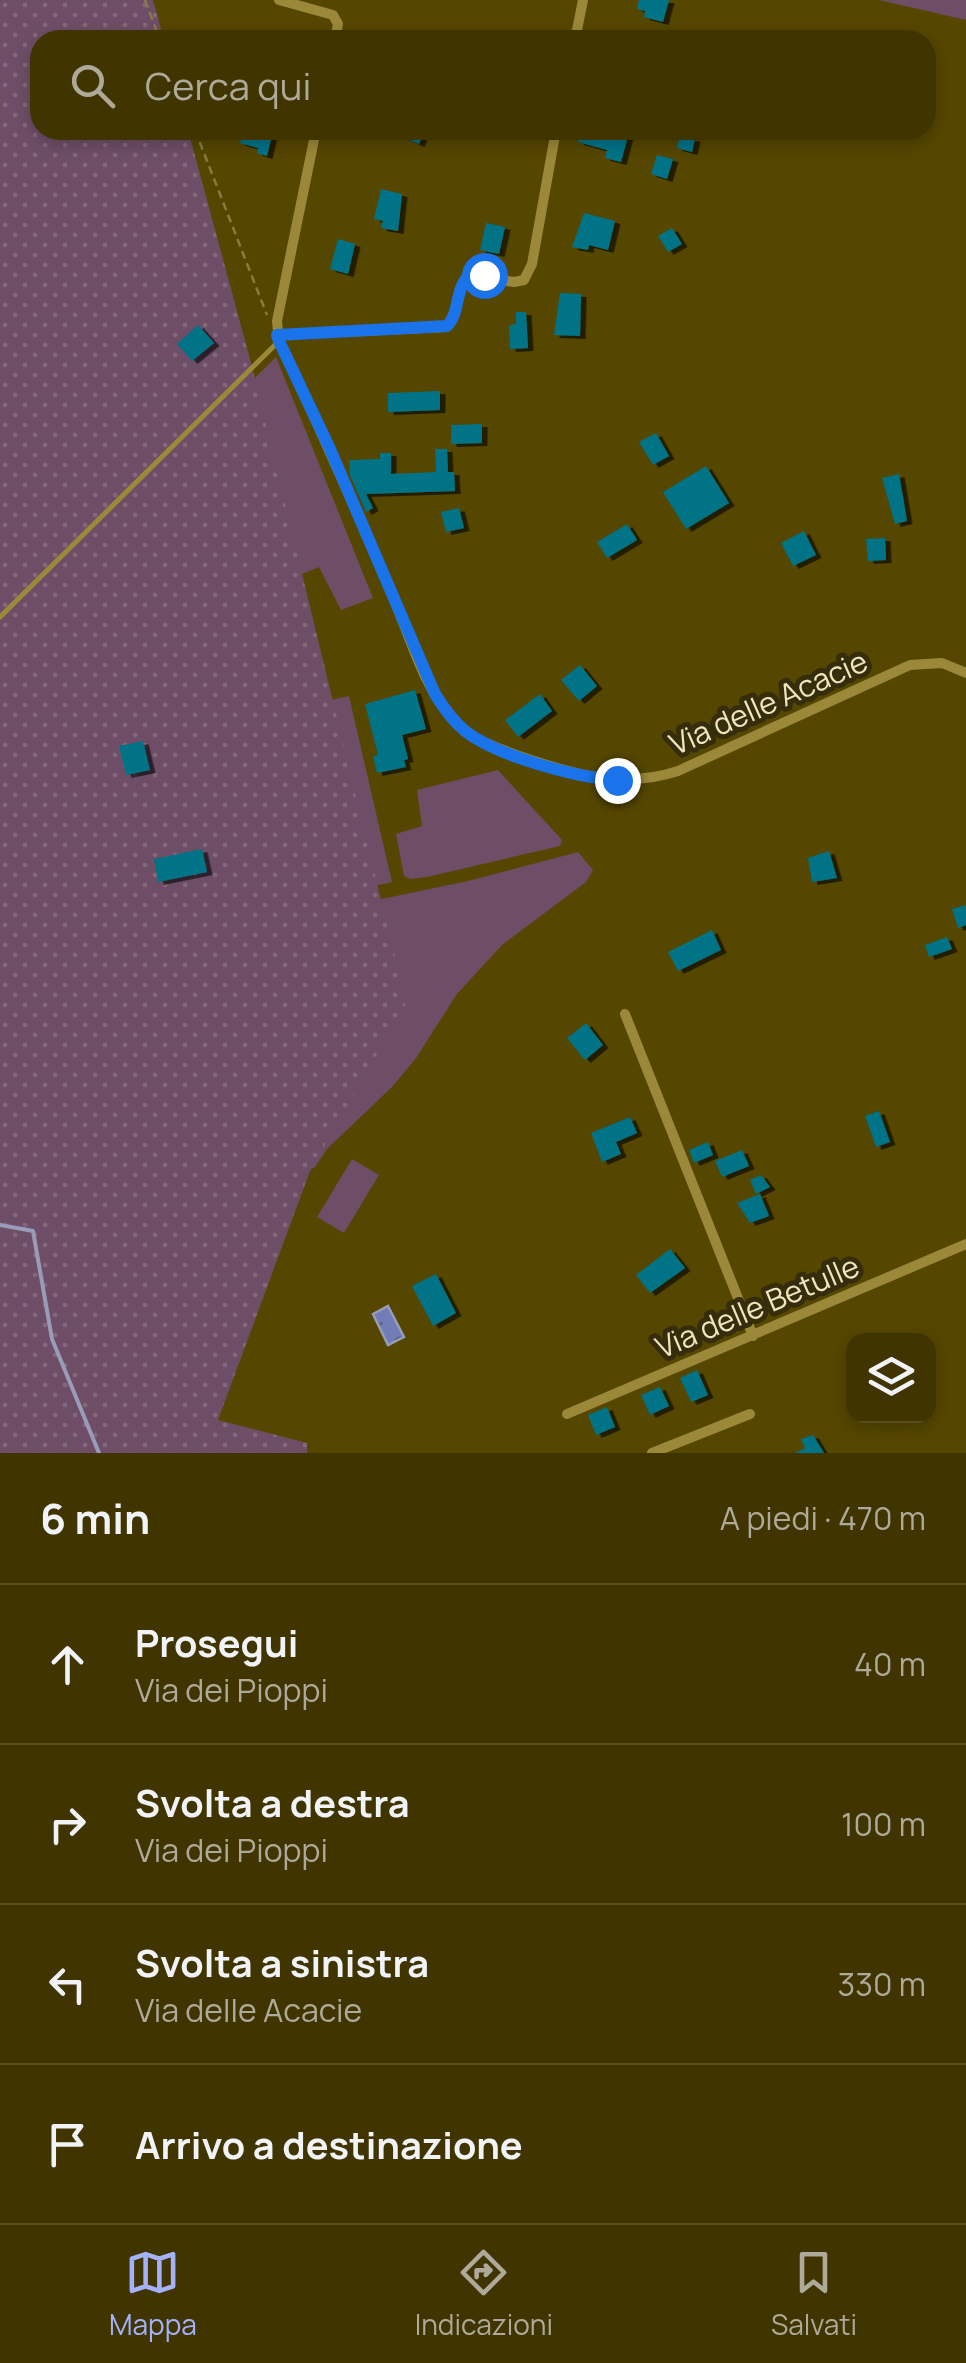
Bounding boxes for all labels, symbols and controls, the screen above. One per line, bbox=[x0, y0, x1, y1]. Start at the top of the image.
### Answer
search box bbox=[30, 30, 936, 140]
icon: search bbox=[65, 58, 120, 113]
text: Cerca qui bbox=[145, 59, 311, 111]
route start bbox=[462, 253, 508, 299]
street label: Via delle Acacie bbox=[662, 640, 874, 764]
route end bbox=[595, 758, 641, 804]
street label: Via delle Betulle bbox=[649, 1245, 865, 1367]
map controls bbox=[846, 1333, 936, 1423]
button: layers bbox=[846, 1333, 936, 1423]
text: 6 min bbox=[40, 1489, 150, 1547]
text: A piedi · 470 m bbox=[720, 1496, 926, 1540]
text: Prosegui bbox=[135, 1616, 298, 1668]
icon: ahead bbox=[40, 1637, 95, 1692]
text: 40 m bbox=[854, 1642, 926, 1686]
text: Via dei Pioppi bbox=[135, 1668, 328, 1712]
text: Svolta a destra bbox=[135, 1776, 410, 1828]
icon: right bbox=[40, 1797, 95, 1852]
text: 100 m bbox=[841, 1802, 926, 1846]
text: Via dei Pioppi bbox=[135, 1828, 328, 1872]
text: Svolta a sinistra bbox=[135, 1936, 429, 1988]
icon: left bbox=[40, 1957, 95, 2012]
text: 330 m bbox=[838, 1962, 926, 2006]
text: Via delle Acacie bbox=[135, 1988, 362, 2032]
icon: arrive bbox=[40, 2117, 95, 2172]
text: Arrivo a destinazione bbox=[135, 2118, 523, 2170]
tab: Mappa bbox=[109, 2245, 197, 2343]
tab: Indicazioni bbox=[415, 2245, 553, 2343]
tab: Salvati bbox=[771, 2245, 857, 2343]

